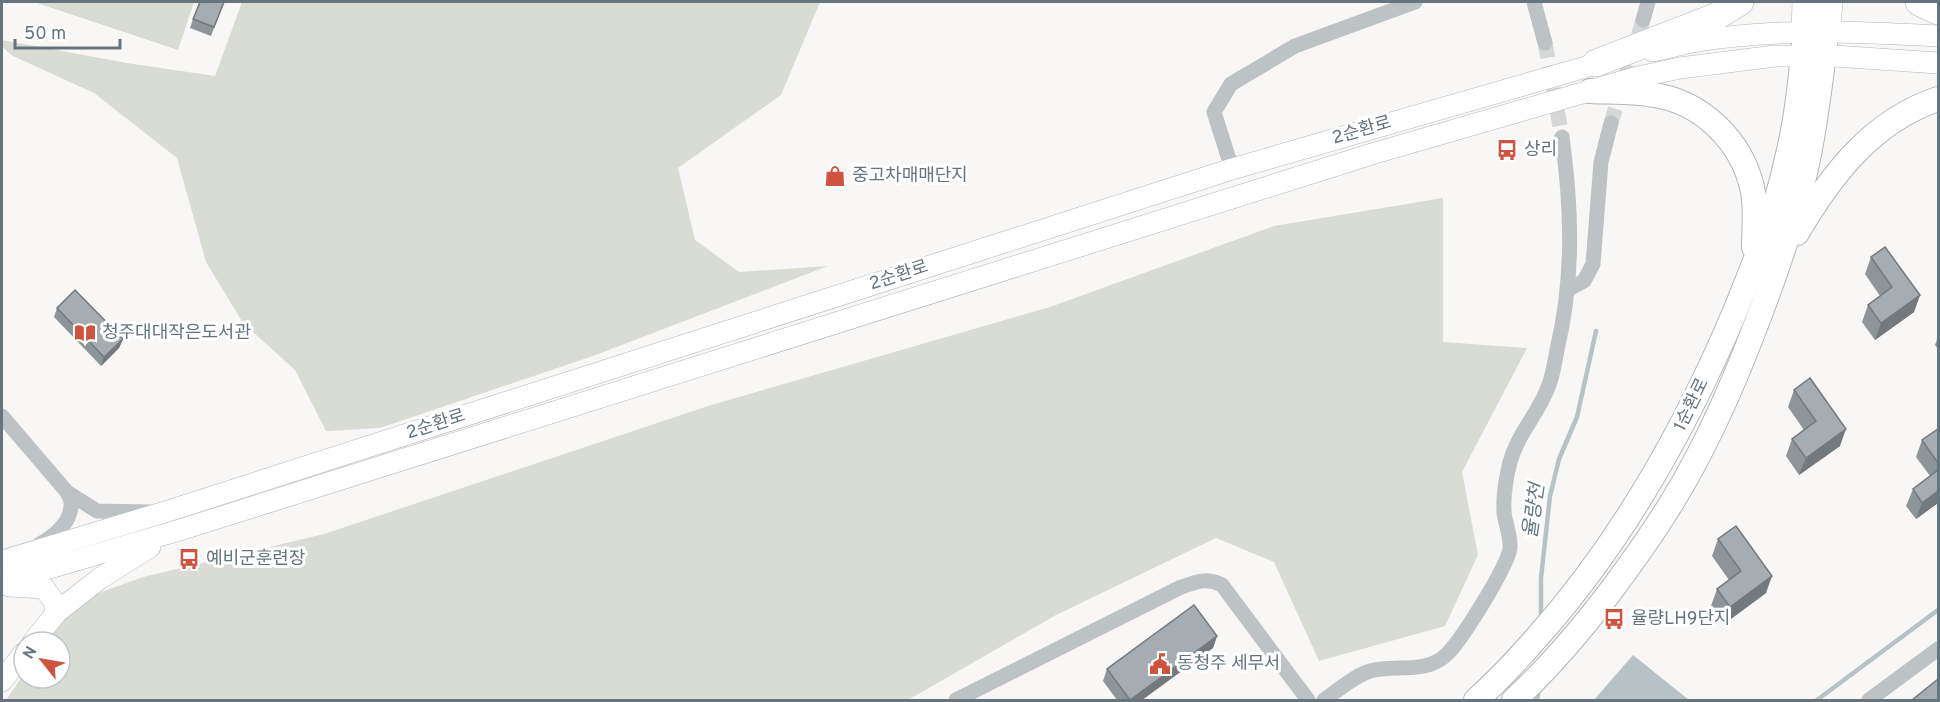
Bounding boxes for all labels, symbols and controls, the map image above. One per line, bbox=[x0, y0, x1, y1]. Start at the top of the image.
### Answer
scale bar bbox=[15, 12, 120, 50]
text: 50 m bbox=[24, 23, 66, 46]
street label: 2순환로 bbox=[1330, 112, 1394, 150]
bus stop icon: 상리 bbox=[1495, 138, 1519, 162]
place label: 상리 bbox=[1524, 139, 1557, 162]
shop icon: 중고차매매단지 bbox=[823, 164, 847, 188]
place label: 중고차매매단지 bbox=[852, 165, 968, 188]
street label: 2순환로 bbox=[867, 256, 931, 296]
library icon: 청주대대작은도서관 bbox=[73, 321, 97, 345]
place label: 청주대대작은도서관 bbox=[102, 322, 251, 345]
street label: 1순환로 bbox=[1669, 375, 1715, 435]
street label: 2순환로 bbox=[404, 405, 468, 445]
water label: 율량천 bbox=[1518, 479, 1552, 540]
bus stop icon: 예비군훈련장 bbox=[177, 547, 201, 571]
place label: 예비군훈련장 bbox=[206, 548, 305, 571]
bus stop icon: 율량LH9단지 bbox=[1602, 607, 1626, 631]
place label: 율량LH9단지 bbox=[1631, 608, 1731, 631]
north arrow bbox=[12, 630, 72, 690]
text: N bbox=[19, 643, 42, 663]
public building icon: 동청주 세무서 bbox=[1148, 652, 1172, 676]
place label: 동청주 세무서 bbox=[1177, 653, 1281, 676]

